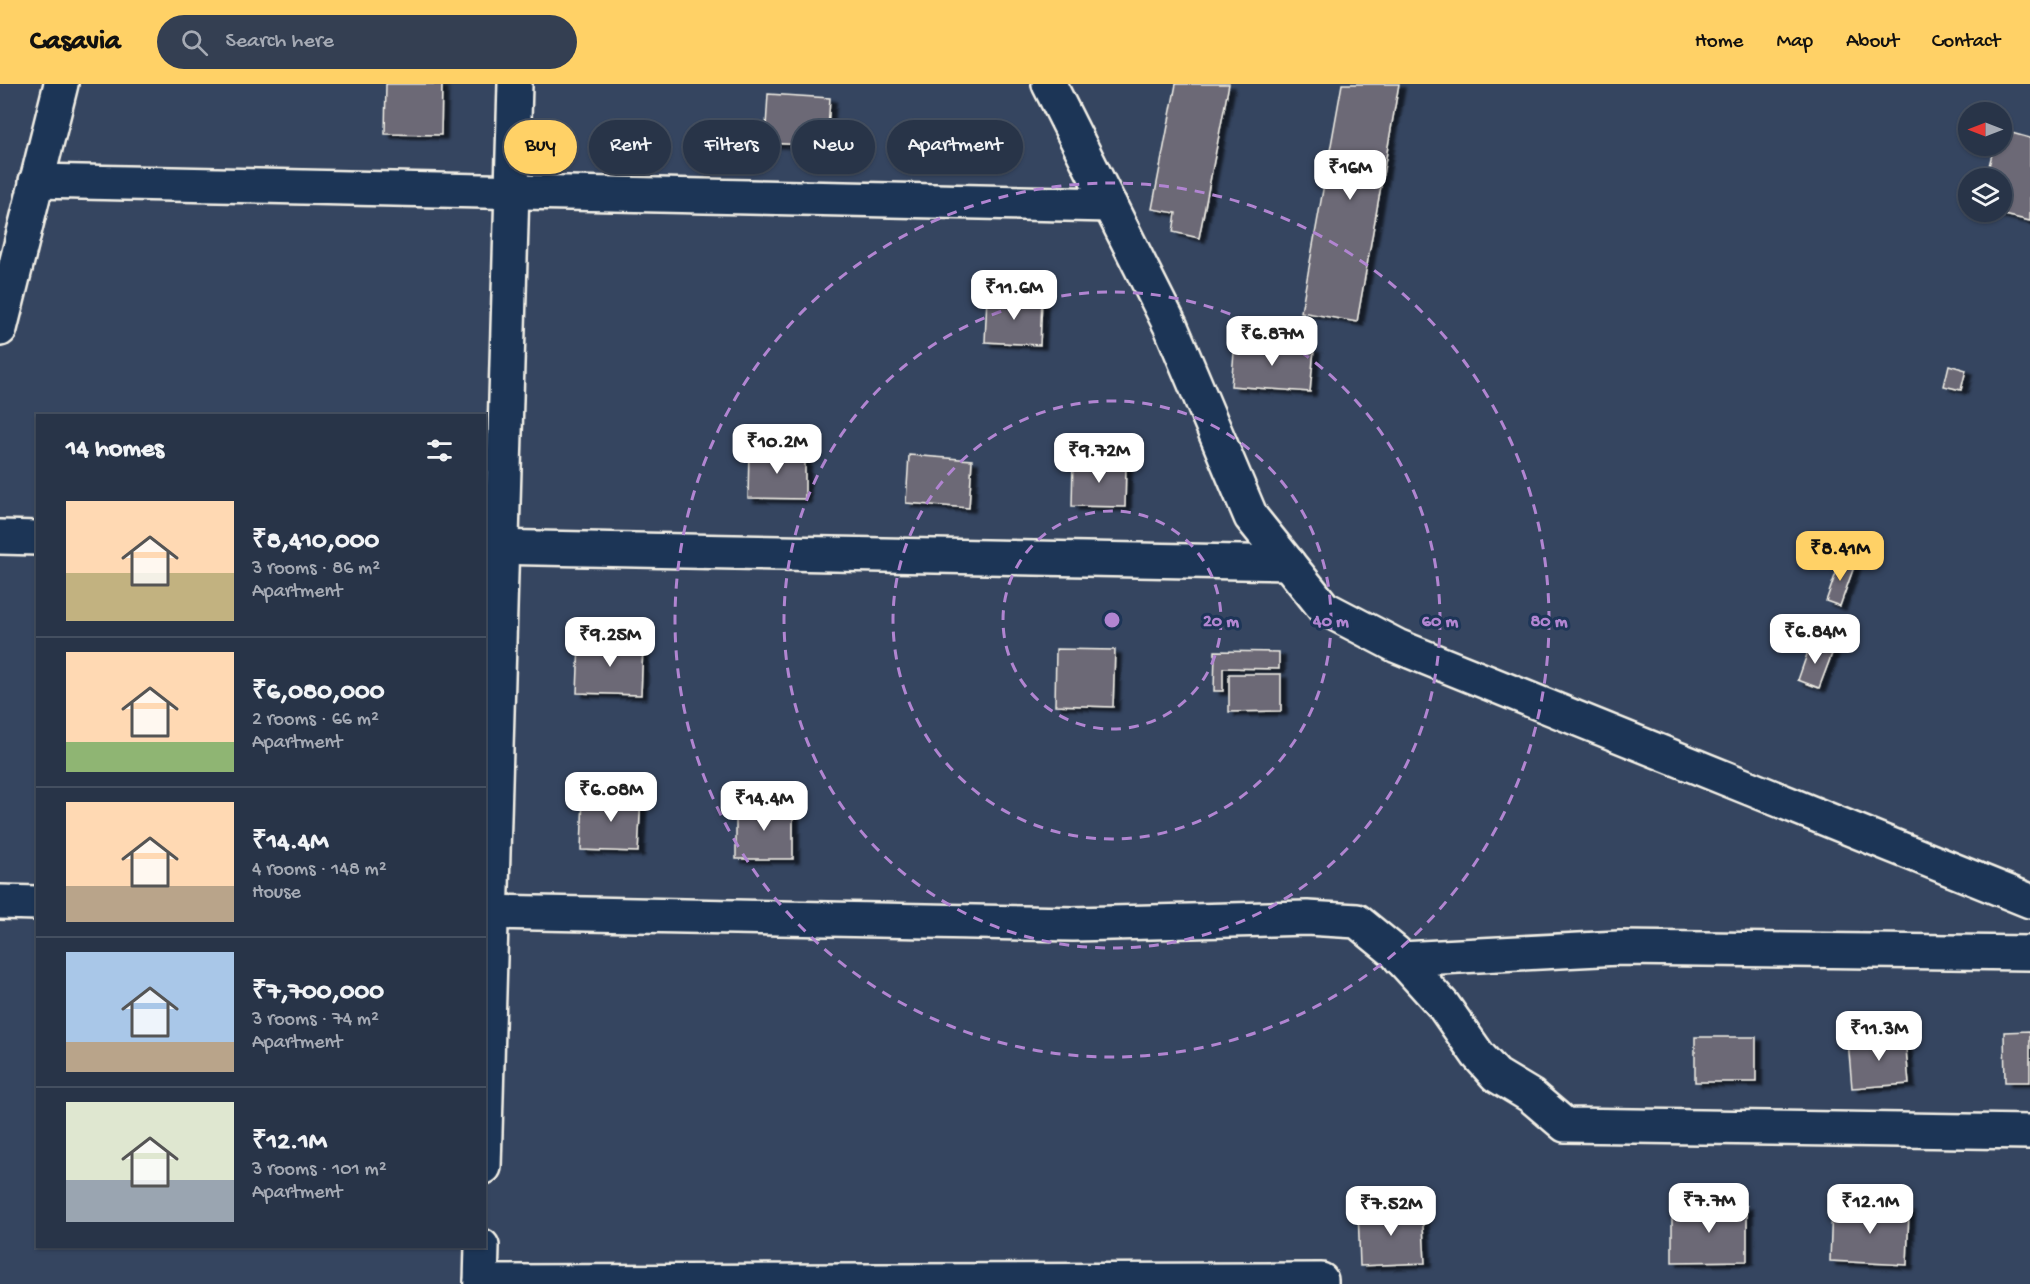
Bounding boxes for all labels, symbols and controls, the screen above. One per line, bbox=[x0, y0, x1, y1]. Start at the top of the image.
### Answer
search box bbox=[157, 15, 577, 69]
text: Casavia bbox=[30, 26, 121, 59]
icon: search bbox=[178, 26, 211, 59]
text: Search here bbox=[226, 29, 334, 55]
text: Home bbox=[1695, 30, 1743, 55]
text: Map bbox=[1776, 30, 1813, 55]
text: About bbox=[1846, 30, 1899, 55]
text: Contact bbox=[1932, 30, 2000, 55]
north arrow bbox=[1958, 102, 2012, 156]
map controls bbox=[1958, 102, 2012, 222]
chip: Buy bbox=[504, 120, 577, 174]
chip: Rent bbox=[589, 120, 671, 174]
chip: Filters bbox=[683, 120, 780, 174]
chip: New bbox=[792, 120, 875, 174]
chip: Apartment bbox=[887, 120, 1023, 174]
pin: ₹16M bbox=[1314, 150, 1386, 201]
text: ₹16M bbox=[1328, 158, 1372, 181]
button: layers bbox=[1958, 168, 2012, 222]
pin: ₹11.6M bbox=[965, 270, 1063, 321]
text: ₹11.6M bbox=[985, 278, 1043, 301]
pin: ₹6.87M bbox=[1223, 316, 1321, 367]
text: ₹6.87M bbox=[1240, 324, 1304, 347]
pin: ₹10.2M bbox=[728, 424, 826, 475]
text: ₹10.2M bbox=[747, 432, 807, 455]
pin: ₹9.72M bbox=[1050, 433, 1148, 484]
icon: filters bbox=[423, 434, 456, 467]
text: 14 homes bbox=[66, 435, 164, 466]
text: ₹9.72M bbox=[1068, 441, 1130, 464]
icon: home bbox=[114, 525, 186, 597]
text: ₹8,410,000 bbox=[252, 527, 379, 558]
pin: ₹8.41M bbox=[1791, 531, 1889, 582]
text: ₹8.41M bbox=[1810, 539, 1870, 562]
text: 3 rooms · 86 m² bbox=[252, 558, 380, 581]
text: Apartment bbox=[252, 581, 342, 604]
centre of rings bbox=[1102, 610, 1122, 630]
text: 20 m bbox=[1203, 612, 1239, 633]
text: 40 m bbox=[1312, 612, 1349, 633]
text: 60 m bbox=[1422, 612, 1458, 633]
text: 80 m bbox=[1530, 612, 1568, 633]
pin: ₹6.84M bbox=[1766, 614, 1864, 665]
pin: ₹9.25M bbox=[561, 617, 659, 668]
text: ₹6.84M bbox=[1784, 622, 1846, 645]
text: ₹9.25M bbox=[579, 625, 641, 648]
icon: home bbox=[114, 676, 186, 748]
text: ₹6,080,000 bbox=[252, 678, 384, 709]
text: 2 rooms · 66 m² bbox=[252, 709, 379, 732]
text: Apartment bbox=[252, 732, 342, 755]
pin: ₹6.08M bbox=[562, 772, 660, 823]
text: ₹6.08M bbox=[579, 780, 643, 803]
pin: ₹14.4M bbox=[715, 781, 813, 832]
text: ₹14.4M bbox=[735, 789, 793, 812]
icon: home bbox=[114, 826, 186, 898]
text: ₹14.4M bbox=[252, 828, 328, 859]
text: 4 rooms · 148 m² bbox=[252, 859, 387, 882]
text: House bbox=[252, 882, 301, 905]
icon: home bbox=[114, 976, 186, 1048]
text: ₹7,700,000 bbox=[252, 978, 384, 1009]
text: 3 rooms · 74 m² bbox=[252, 1009, 379, 1032]
pin: ₹11.3M bbox=[1830, 1011, 1928, 1062]
text: ₹11.3M bbox=[1850, 1019, 1908, 1042]
text: Apartment bbox=[252, 1032, 342, 1055]
icon: home bbox=[114, 1126, 186, 1198]
text: ₹12.1M bbox=[252, 1128, 327, 1159]
text: 3 rooms · 101 m² bbox=[252, 1159, 387, 1182]
text: Apartment bbox=[252, 1182, 342, 1205]
pin: ₹7.7M bbox=[1667, 1183, 1751, 1234]
pin: ₹12.1M bbox=[1821, 1184, 1919, 1235]
pin: ₹7.52M bbox=[1342, 1186, 1440, 1237]
text: ₹7.7M bbox=[1683, 1191, 1735, 1214]
text: ₹12.1M bbox=[1841, 1192, 1899, 1215]
text: ₹7.52M bbox=[1360, 1194, 1422, 1217]

